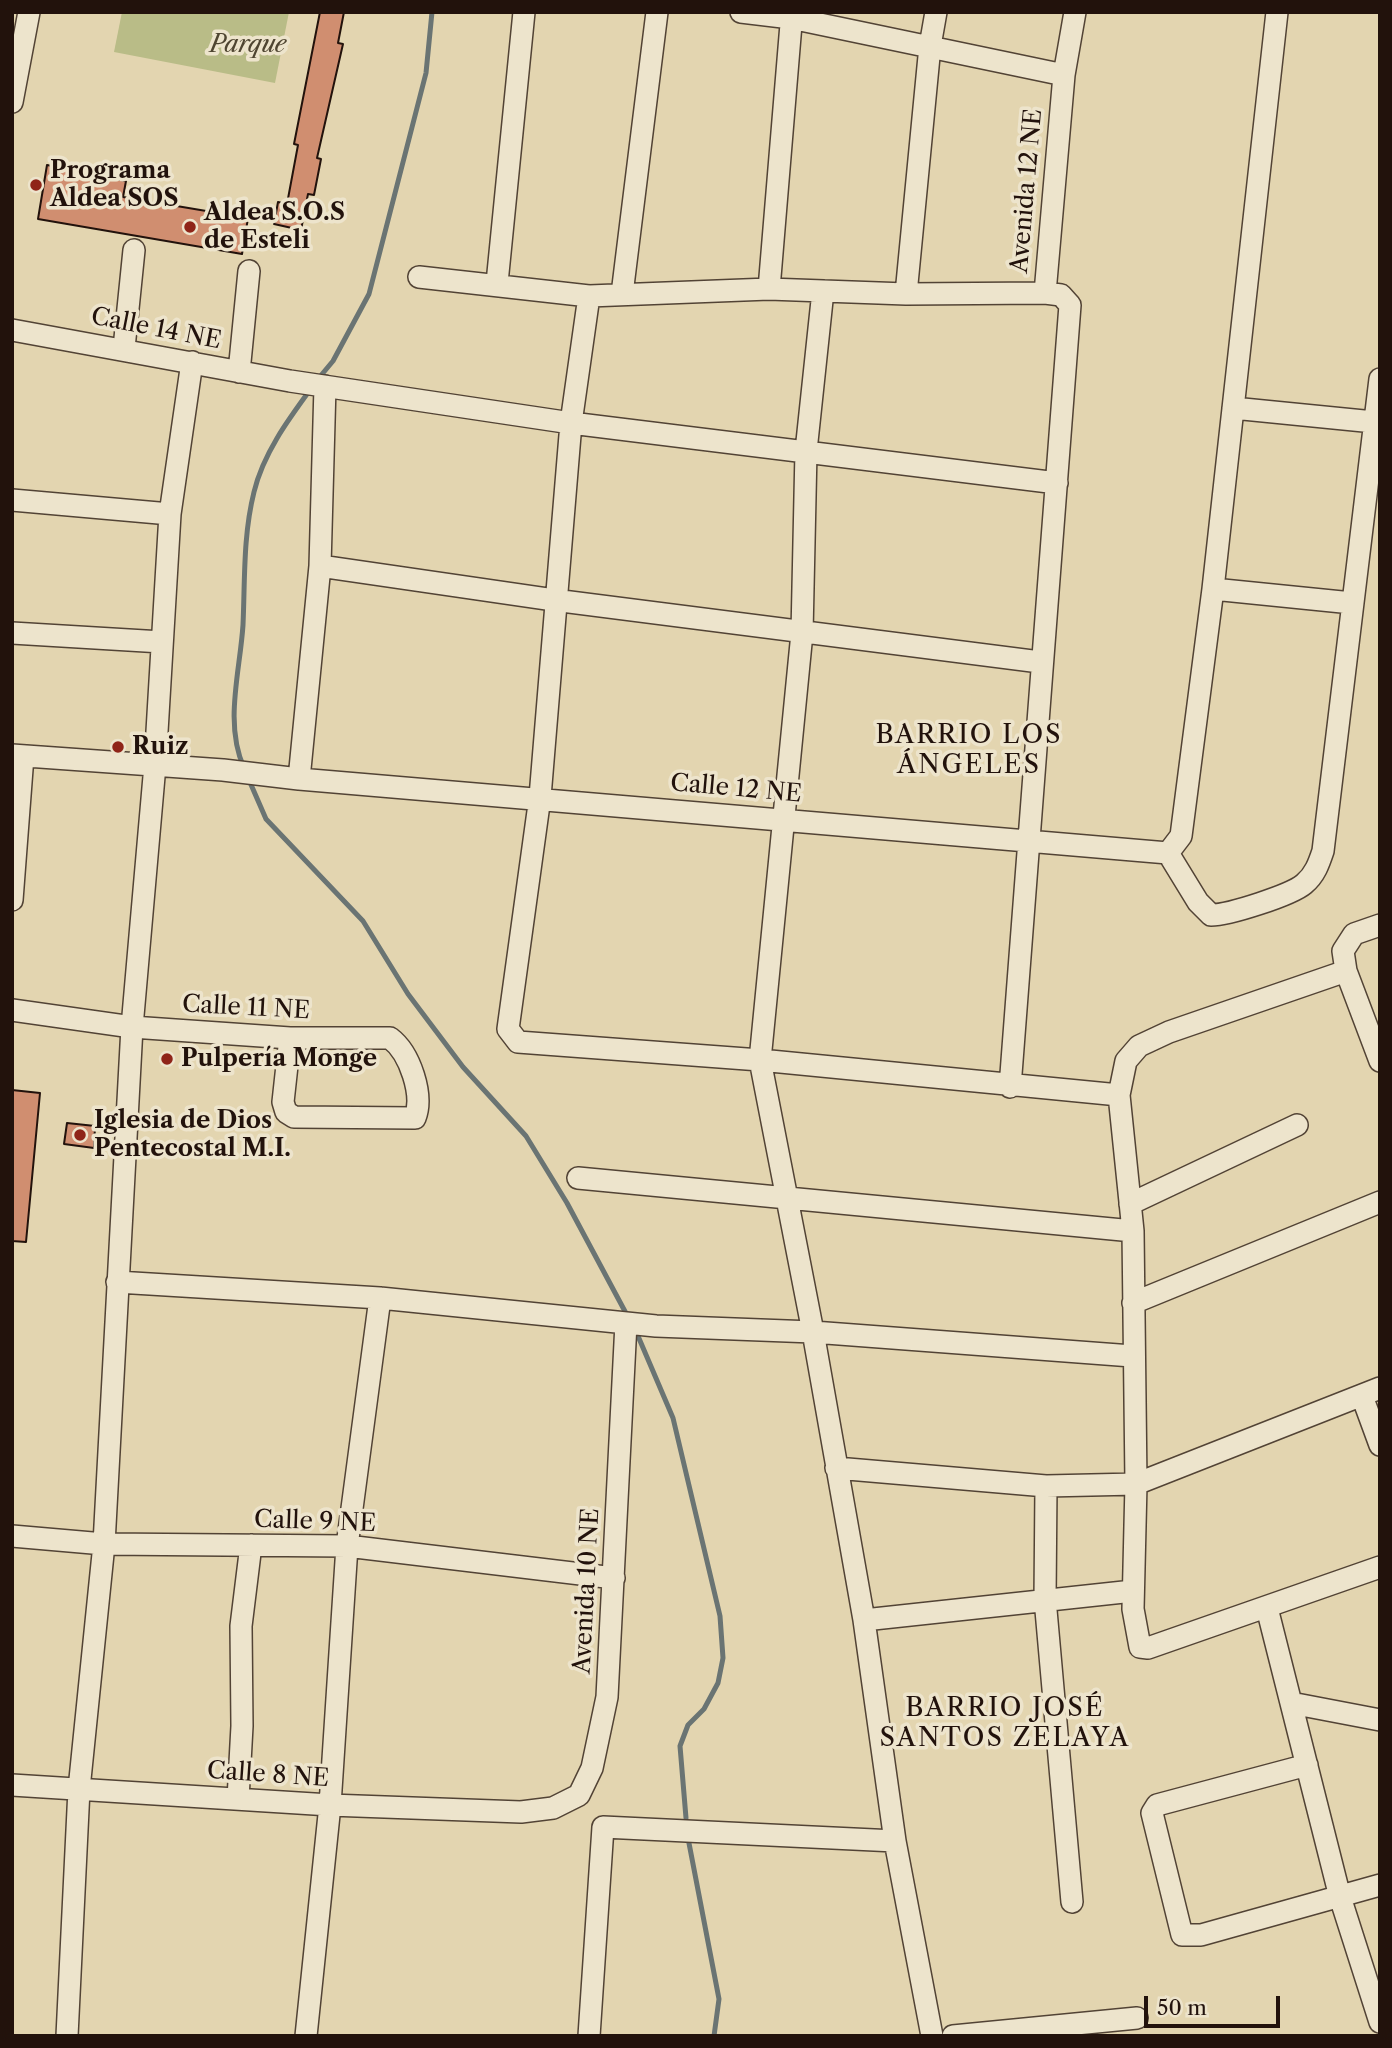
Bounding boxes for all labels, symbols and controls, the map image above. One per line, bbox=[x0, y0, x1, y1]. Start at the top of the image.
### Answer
park label: Parque bbox=[210, 31, 286, 59]
street label: Avenida 12 NE bbox=[1005, 108, 1049, 274]
place label: Programa Aldea SOS bbox=[50, 157, 179, 213]
marker: Programa Aldea SOS bbox=[28, 177, 44, 193]
place label: Aldea S.O.S de Esteli bbox=[204, 199, 345, 255]
marker: Aldea S.O.S de Esteli bbox=[182, 219, 198, 235]
street label: Calle 14 NE bbox=[88, 302, 224, 356]
district label: BARRIO LOS ÁNGELES bbox=[877, 719, 1061, 780]
place label: Ruiz bbox=[132, 733, 188, 761]
marker: Ruiz bbox=[110, 739, 126, 755]
street label: Calle 12 NE bbox=[669, 769, 803, 809]
street label: Calle 11 NE bbox=[181, 990, 311, 1026]
place label: Pulpería Monge bbox=[181, 1045, 377, 1073]
marker: Pulpería Monge bbox=[159, 1051, 175, 1067]
place label: Iglesia de Dios Pentecostal M.I. bbox=[94, 1107, 291, 1163]
marker: Iglesia de Dios Pentecostal M.I. bbox=[72, 1127, 88, 1143]
street label: Calle 9 NE bbox=[253, 1505, 377, 1539]
street label: Avenida 10 NE bbox=[568, 1507, 606, 1675]
district label: BARRIO JOSÉ SANTOS ZELAYA bbox=[881, 1692, 1129, 1754]
street label: Calle 8 NE bbox=[206, 1756, 330, 1794]
scale bar bbox=[1147, 1982, 1284, 2026]
text: 50 m bbox=[1157, 1995, 1207, 2020]

